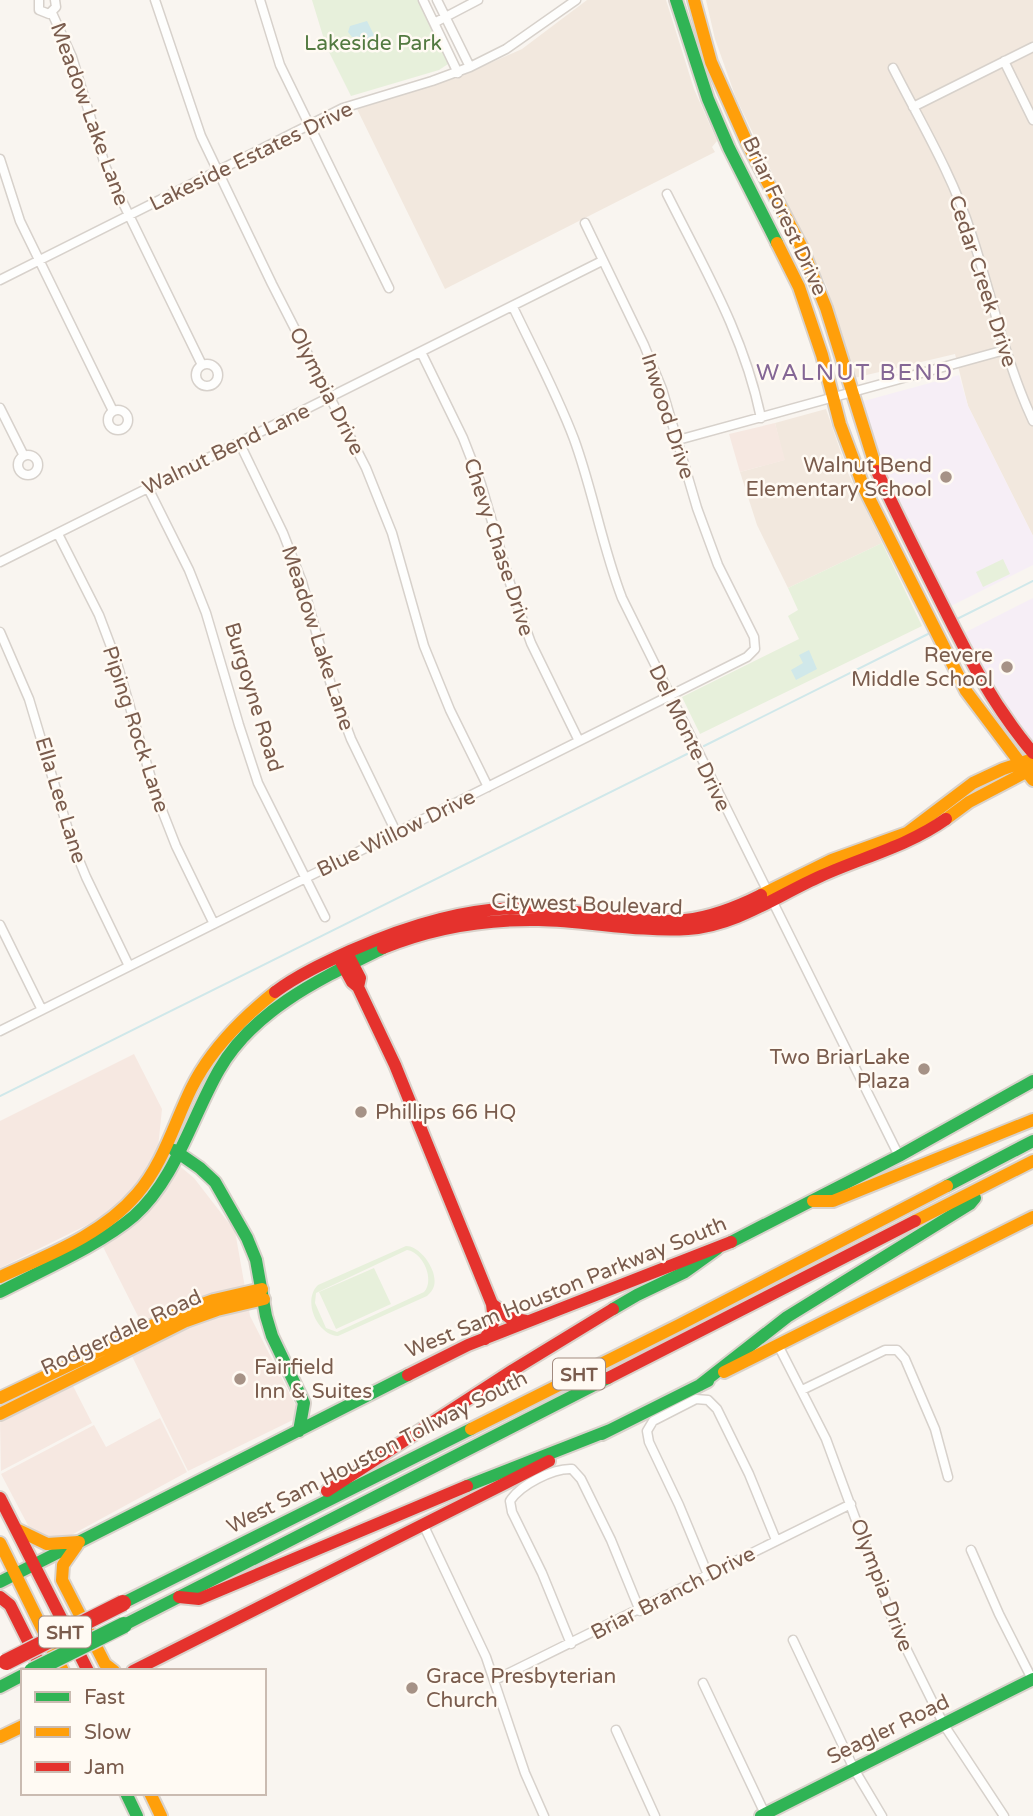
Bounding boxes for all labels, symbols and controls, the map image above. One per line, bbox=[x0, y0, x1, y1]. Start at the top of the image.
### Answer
street label: Meadow Lake Lane bbox=[45, 19, 134, 209]
park label: Lakeside Park bbox=[304, 31, 442, 56]
street label: Lakeside Estates Drive bbox=[146, 96, 357, 217]
street label: Briar Forest Drive bbox=[737, 133, 832, 300]
street label: Cedar Creek Drive bbox=[943, 192, 1022, 370]
street label: Olympia Drive bbox=[284, 323, 370, 459]
street label: Inwood Drive bbox=[635, 350, 700, 482]
district label: WALNUT BEND bbox=[756, 359, 954, 387]
street label: Walnut Bend Lane bbox=[139, 398, 314, 501]
place label: Walnut Bend Elementary School bbox=[745, 453, 932, 502]
street label: Chevy Chase Drive bbox=[458, 455, 539, 639]
marker: Walnut Bend Elementary School bbox=[938, 469, 954, 485]
street label: Meadow Lake Lane bbox=[276, 543, 359, 734]
street label: Burgoyne Road bbox=[219, 619, 288, 775]
street label: Piping Rock Lane bbox=[97, 643, 174, 816]
place label: Revere Middle School bbox=[851, 643, 993, 692]
marker: Revere Middle School bbox=[999, 659, 1015, 675]
street label: Del Monte Drive bbox=[643, 661, 736, 816]
street label: Ella Lee Lane bbox=[29, 734, 92, 867]
street label: Blue Willow Drive bbox=[313, 784, 480, 883]
street label: Citywest Boulevard bbox=[491, 889, 683, 920]
place label: Two BriarLake Plaza bbox=[769, 1045, 910, 1094]
marker: Two BriarLake Plaza bbox=[916, 1061, 932, 1077]
place label: Phillips 66 HQ bbox=[375, 1100, 516, 1125]
marker: Phillips 66 HQ bbox=[353, 1104, 369, 1120]
street label: West Sam Houston Parkway South bbox=[402, 1211, 730, 1364]
street label: Rodgerdale Road bbox=[37, 1284, 205, 1381]
place label: Fairfield Inn & Suites bbox=[254, 1355, 372, 1404]
road number: SHT bbox=[553, 1358, 605, 1390]
street label: West Sam Houston Tollway South bbox=[223, 1365, 532, 1539]
marker: Fairfield Inn & Suites bbox=[232, 1371, 248, 1387]
street label: Olympia Drive bbox=[845, 1515, 918, 1655]
street label: Briar Branch Drive bbox=[587, 1541, 760, 1646]
road number: SHT bbox=[39, 1616, 91, 1648]
place label: Grace Presbyterian Church bbox=[426, 1664, 616, 1713]
legend bbox=[21, 1669, 266, 1795]
marker: Grace Presbyterian Church bbox=[404, 1680, 420, 1696]
text: Fast bbox=[84, 1685, 125, 1710]
street label: Seagler Road bbox=[823, 1689, 954, 1770]
text: Slow bbox=[84, 1720, 132, 1745]
text: Jam bbox=[84, 1755, 125, 1780]

